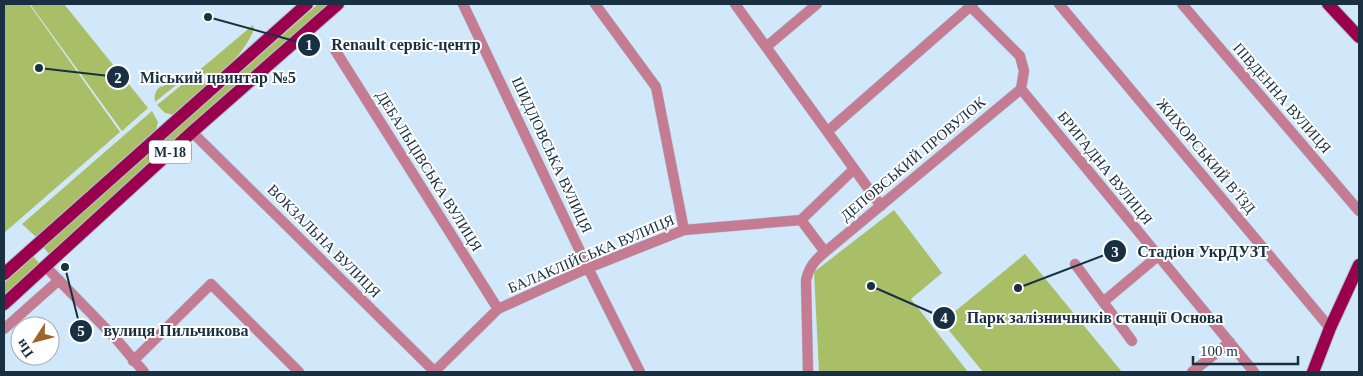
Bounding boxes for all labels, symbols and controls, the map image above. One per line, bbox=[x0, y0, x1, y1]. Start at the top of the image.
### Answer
callout: Renault сервіс-центр bbox=[297, 29, 491, 60]
text: Renault сервіс-центр bbox=[331, 36, 481, 54]
text: 1 bbox=[305, 37, 313, 53]
street label: ПІВДЕННА ВУЛИЦЯ bbox=[1230, 40, 1334, 156]
callout: Міський цвинтар №5 bbox=[105, 62, 306, 93]
text: Міський цвинтар №5 bbox=[140, 69, 296, 87]
text: 2 bbox=[114, 70, 122, 86]
street label: ШИДЛОВСЬКА ВУЛИЦЯ bbox=[509, 75, 595, 235]
street label: ДЕБАЛЬЦІВСЬКА ВУЛИЦЯ bbox=[373, 88, 485, 254]
street label: ДЕПОВСЬКИЙ ПРОВУЛОК bbox=[837, 93, 989, 224]
street label: ЖИХОРСЬКИЙ В’ЇЗД bbox=[1153, 95, 1259, 217]
street label: БРИГАДНА ВУЛИЦЯ bbox=[1054, 108, 1156, 228]
road number: М-18 bbox=[149, 140, 191, 163]
street label: ВОКЗАЛЬНА ВУЛИЦЯ bbox=[264, 181, 384, 301]
street label: БАЛАКЛІЙСЬКА ВУЛИЦЯ bbox=[505, 212, 677, 296]
callout: Стадіон УкрДУЗТ bbox=[1103, 236, 1279, 267]
text: Стадіон УкрДУЗТ bbox=[1137, 243, 1269, 261]
text: 3 bbox=[1111, 244, 1119, 260]
callout: Парк залізничників станції Основа bbox=[932, 302, 1233, 333]
text: Парк залізничників станції Основа bbox=[967, 309, 1223, 327]
text: 4 bbox=[940, 310, 948, 326]
callout: вулиця Пильчикова bbox=[69, 315, 259, 346]
north arrow bbox=[10, 316, 60, 366]
text: вулиця Пильчикова bbox=[103, 322, 249, 340]
text: 5 bbox=[77, 323, 85, 339]
scale bar bbox=[1193, 334, 1298, 366]
text: Пн bbox=[13, 336, 37, 360]
text: 100 m bbox=[1200, 343, 1238, 359]

